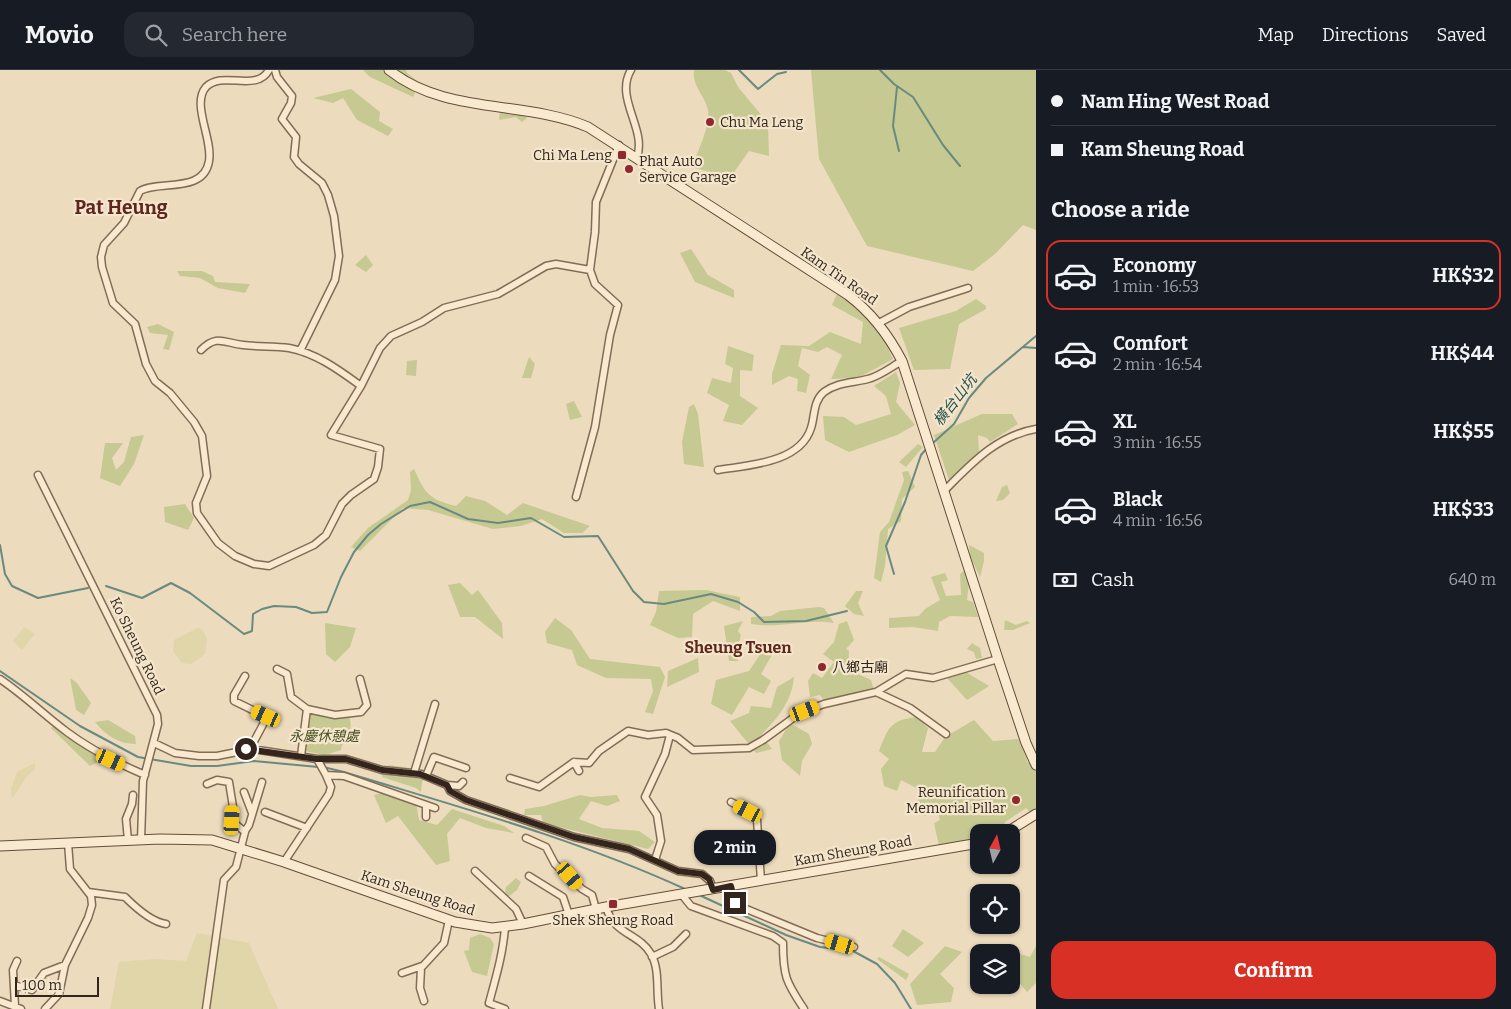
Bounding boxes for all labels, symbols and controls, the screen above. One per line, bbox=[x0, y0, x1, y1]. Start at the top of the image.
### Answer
search box bbox=[124, 12, 474, 57]
text: Movio bbox=[25, 21, 94, 49]
icon: search bbox=[142, 21, 170, 49]
text: Search here bbox=[182, 23, 287, 46]
text: Map bbox=[1258, 24, 1294, 46]
text: Directions bbox=[1322, 24, 1409, 46]
text: Saved bbox=[1437, 24, 1486, 46]
text: Nam Hing West Road bbox=[1081, 90, 1269, 113]
place label: Chu Ma Leng bbox=[720, 114, 804, 131]
marker: Chu Ma Leng bbox=[704, 116, 716, 128]
text: Kam Sheung Road bbox=[1081, 138, 1244, 161]
place label: Chi Ma Leng bbox=[533, 147, 612, 164]
marker: Chi Ma Leng bbox=[616, 149, 628, 161]
place label: Phat Auto Service Garage bbox=[639, 153, 737, 186]
marker: Phat Auto Service Garage bbox=[623, 163, 635, 175]
district label: Pat Heung bbox=[74, 196, 168, 219]
text: Choose a ride bbox=[1051, 196, 1190, 223]
street label: Kam Tin Road bbox=[797, 243, 881, 309]
icon: car bbox=[1053, 253, 1098, 298]
text: Economy bbox=[1113, 254, 1196, 277]
text: HK$32 bbox=[1433, 264, 1494, 287]
text: 1 min · 16:53 bbox=[1113, 277, 1199, 296]
icon: car bbox=[1053, 331, 1098, 376]
text: Comfort bbox=[1113, 332, 1188, 355]
text: HK$44 bbox=[1431, 342, 1494, 365]
text: 2 min · 16:54 bbox=[1113, 355, 1202, 374]
water label: 橫台山坑 bbox=[929, 369, 982, 429]
icon: car bbox=[1053, 409, 1098, 454]
text: XL bbox=[1113, 410, 1137, 433]
text: HK$55 bbox=[1433, 420, 1494, 443]
text: 3 min · 16:55 bbox=[1113, 433, 1202, 452]
icon: car bbox=[1053, 487, 1098, 532]
text: Black bbox=[1113, 488, 1163, 511]
text: HK$33 bbox=[1433, 498, 1494, 521]
text: 4 min · 16:56 bbox=[1113, 511, 1203, 530]
icon: cash bbox=[1051, 566, 1079, 594]
text: Cash bbox=[1091, 568, 1134, 591]
text: 640 m bbox=[1448, 570, 1496, 589]
street label: Ko Sheung Road bbox=[106, 595, 168, 697]
district label: Sheung Tsuen bbox=[684, 638, 792, 657]
place label: 八鄉古廟 bbox=[832, 659, 888, 676]
marker: 八鄉古廟 bbox=[816, 661, 828, 673]
car bbox=[788, 699, 821, 723]
car bbox=[249, 703, 282, 729]
park label: 永慶休憩處 bbox=[289, 728, 361, 745]
route start bbox=[235, 738, 257, 760]
car bbox=[94, 747, 127, 773]
place label: Reunification Memorial Pillar bbox=[906, 784, 1006, 817]
marker: Reunification Memorial Pillar bbox=[1010, 794, 1022, 806]
car bbox=[731, 798, 764, 824]
car bbox=[223, 805, 240, 835]
north arrow bbox=[970, 824, 1020, 874]
map controls bbox=[970, 824, 1020, 994]
callout: 2 min bbox=[694, 830, 776, 866]
street label: Kam Sheung Road bbox=[793, 832, 913, 870]
text: 2 min bbox=[714, 838, 756, 857]
car bbox=[554, 860, 585, 892]
street label: Kam Sheung Road bbox=[359, 867, 477, 919]
button: locate bbox=[970, 884, 1020, 934]
route end bbox=[724, 892, 746, 914]
marker: Shek Sheung Road bbox=[607, 898, 619, 910]
place label: Shek Sheung Road bbox=[552, 912, 674, 929]
car bbox=[823, 932, 856, 956]
button: Confirm bbox=[1051, 941, 1496, 999]
button: layers bbox=[970, 944, 1020, 994]
scale bar bbox=[15, 974, 99, 997]
text: 100 m bbox=[22, 977, 62, 994]

